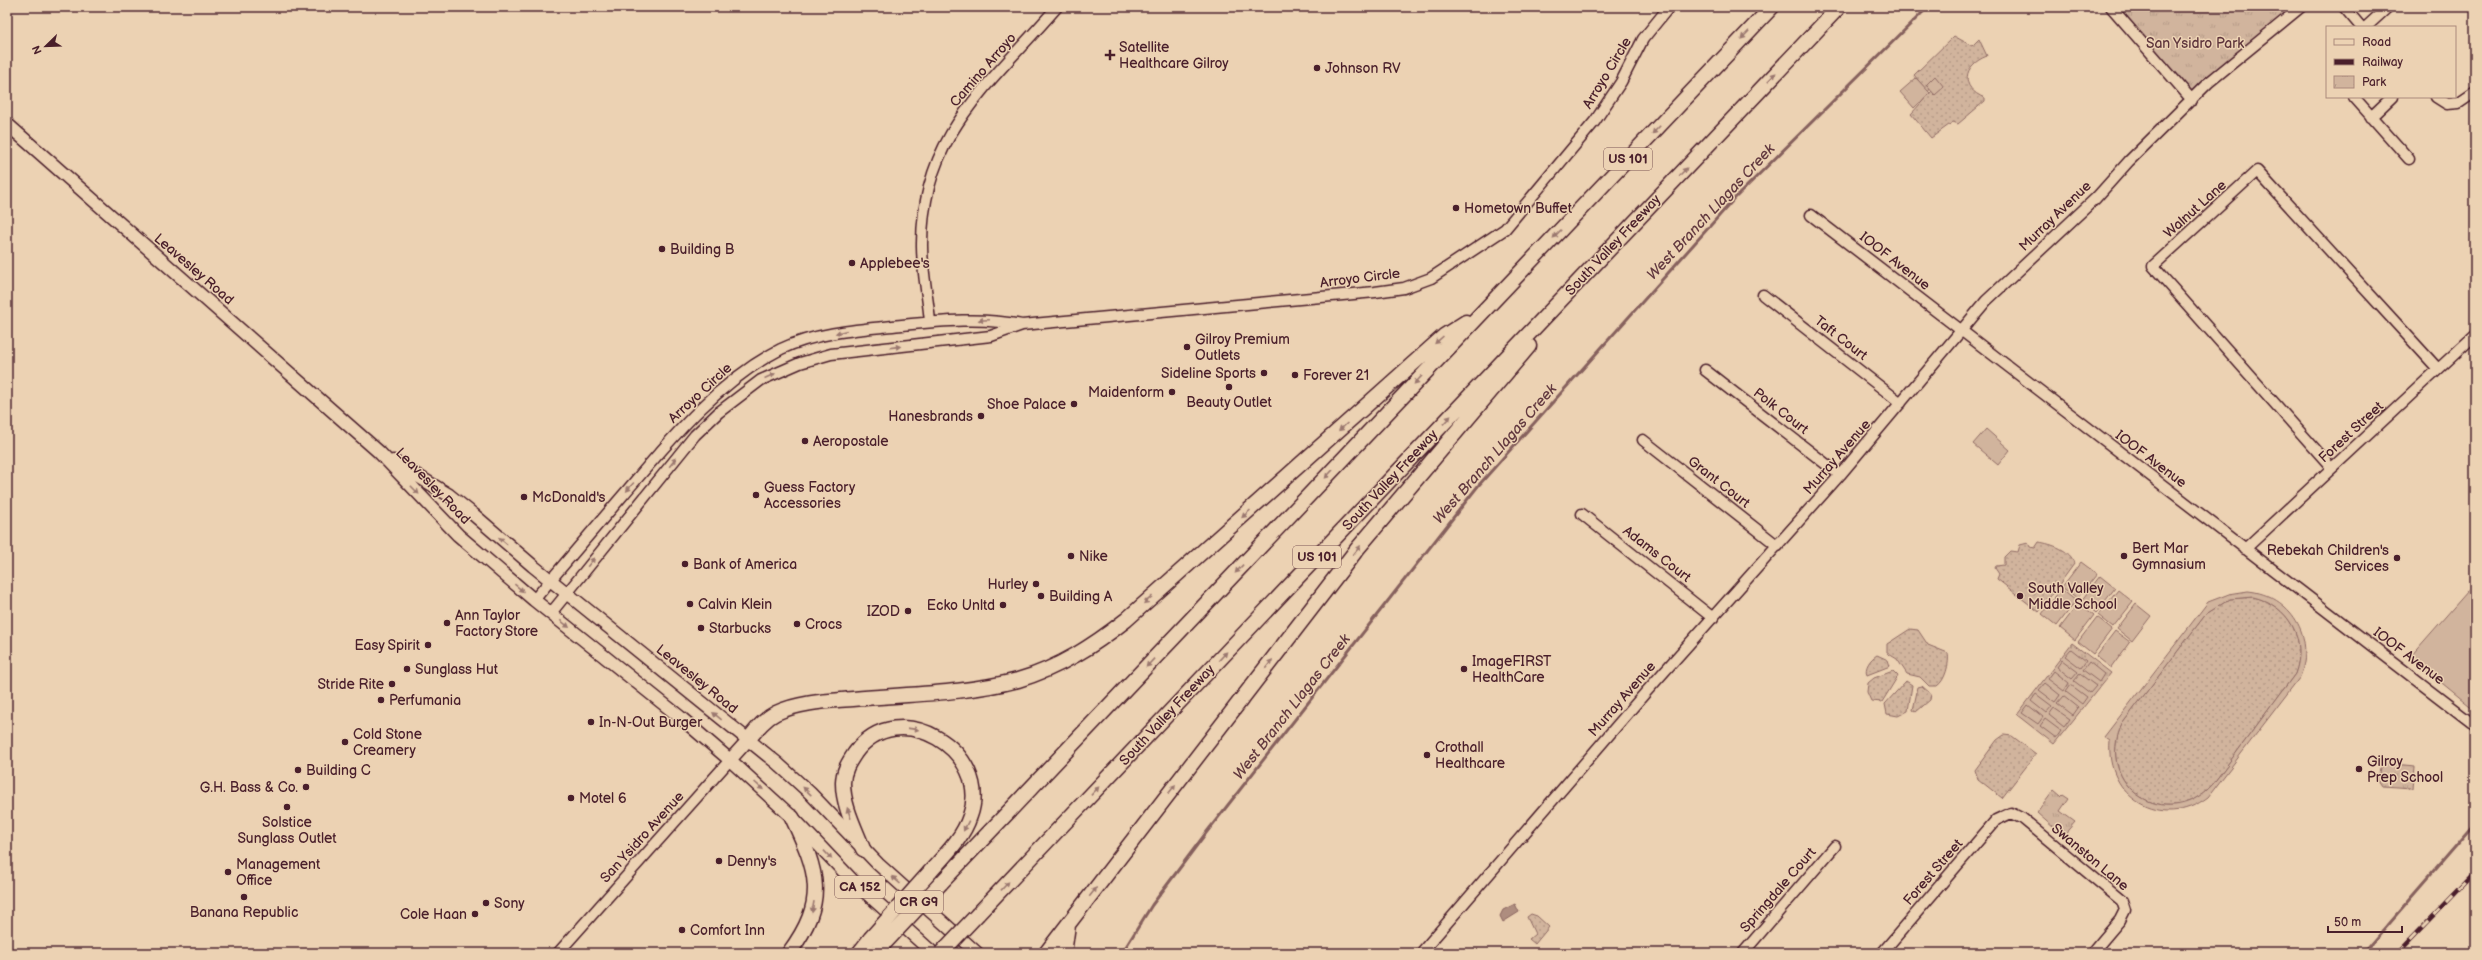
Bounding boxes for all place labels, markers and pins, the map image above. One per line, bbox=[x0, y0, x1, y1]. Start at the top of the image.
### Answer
place label: Satellite Healthcare Gilroy bbox=[1119, 39, 1229, 72]
marker: Satellite Healthcare Gilroy bbox=[1104, 49, 1116, 61]
place label: Johnson RV bbox=[1325, 60, 1401, 77]
marker: Johnson RV bbox=[1312, 63, 1322, 73]
place label: Hometown Buffet bbox=[1464, 200, 1573, 217]
marker: Hometown Buffet bbox=[1451, 203, 1461, 213]
place label: Building B bbox=[670, 241, 735, 258]
marker: Building B bbox=[657, 244, 667, 254]
place label: Applebee's bbox=[860, 255, 930, 272]
marker: Applebee's bbox=[847, 258, 857, 268]
place label: Gilroy Premium Outlets bbox=[1195, 331, 1290, 364]
marker: Gilroy Premium Outlets bbox=[1182, 342, 1192, 352]
place label: Sideline Sports bbox=[1161, 365, 1256, 382]
place label: Forever 21 bbox=[1303, 367, 1369, 384]
marker: Sideline Sports bbox=[1259, 368, 1269, 378]
marker: Forever 21 bbox=[1290, 370, 1300, 380]
marker: Beauty Outlet bbox=[1224, 382, 1234, 392]
place label: Maidenform bbox=[1088, 384, 1164, 401]
marker: Maidenform bbox=[1167, 387, 1177, 397]
place label: Beauty Outlet bbox=[1186, 394, 1272, 411]
place label: Shoe Palace bbox=[987, 396, 1066, 413]
marker: Shoe Palace bbox=[1069, 399, 1079, 409]
place label: Hanesbrands bbox=[888, 408, 973, 425]
marker: Hanesbrands bbox=[976, 411, 986, 421]
place label: Aeropostale bbox=[813, 433, 888, 450]
marker: Aeropostale bbox=[800, 436, 810, 446]
place label: Guess Factory Accessories bbox=[764, 479, 856, 512]
place label: McDonald's bbox=[532, 489, 606, 506]
marker: Guess Factory Accessories bbox=[751, 490, 761, 500]
marker: McDonald's bbox=[519, 492, 529, 502]
place label: Bert Mar Gymnasium bbox=[2132, 540, 2206, 573]
place label: Rebekah Children's Services bbox=[2267, 542, 2389, 575]
place label: Nike bbox=[1079, 548, 1108, 565]
marker: Nike bbox=[1066, 551, 1076, 561]
marker: Bert Mar Gymnasium bbox=[2119, 551, 2129, 561]
marker: Rebekah Children's Services bbox=[2392, 553, 2402, 563]
place label: Bank of America bbox=[693, 556, 797, 573]
marker: Bank of America bbox=[680, 559, 690, 569]
place label: Hurley bbox=[987, 576, 1029, 593]
marker: Hurley bbox=[1031, 579, 1041, 589]
place label: South Valley Middle School bbox=[2028, 580, 2117, 613]
place label: Building A bbox=[1049, 588, 1113, 605]
marker: Building A bbox=[1036, 591, 1046, 601]
marker: South Valley Middle School bbox=[2015, 591, 2025, 601]
place label: Calvin Klein bbox=[698, 596, 772, 613]
place label: Ecko Unltd bbox=[927, 597, 995, 614]
marker: Calvin Klein bbox=[685, 599, 695, 609]
marker: Ecko Unltd bbox=[998, 600, 1008, 610]
place label: IZOD bbox=[867, 603, 900, 620]
marker: IZOD bbox=[903, 606, 913, 616]
place label: Ann Taylor Factory Store bbox=[455, 607, 538, 640]
place label: Crocs bbox=[805, 616, 842, 633]
marker: Ann Taylor Factory Store bbox=[442, 618, 452, 628]
marker: Crocs bbox=[792, 619, 802, 629]
place label: Starbucks bbox=[709, 620, 771, 637]
marker: Starbucks bbox=[696, 623, 706, 633]
place label: Easy Spirit bbox=[354, 637, 421, 654]
marker: Easy Spirit bbox=[423, 640, 433, 650]
place label: ImageFIRST HealthCare bbox=[1472, 653, 1552, 686]
place label: Sunglass Hut bbox=[415, 661, 499, 678]
marker: Sunglass Hut bbox=[402, 664, 412, 674]
marker: ImageFIRST HealthCare bbox=[1459, 664, 1469, 674]
place label: Stride Rite bbox=[317, 676, 384, 693]
marker: Stride Rite bbox=[387, 679, 397, 689]
place label: Perfumania bbox=[389, 692, 461, 709]
marker: Perfumania bbox=[376, 695, 386, 705]
place label: In-N-Out Burger bbox=[599, 714, 703, 731]
marker: In-N-Out Burger bbox=[586, 717, 596, 727]
place label: Cold Stone Creamery bbox=[353, 726, 422, 759]
marker: Cold Stone Creamery bbox=[340, 737, 350, 747]
place label: Crothall Healthcare bbox=[1435, 739, 1505, 772]
marker: Crothall Healthcare bbox=[1422, 750, 1432, 760]
place label: Gilroy Prep School bbox=[2367, 753, 2443, 786]
place label: Building C bbox=[306, 762, 371, 779]
marker: Gilroy Prep School bbox=[2354, 764, 2364, 774]
marker: Building C bbox=[293, 765, 303, 775]
place label: G.H. Bass & Co. bbox=[200, 779, 298, 796]
marker: G.H. Bass & Co. bbox=[301, 782, 311, 792]
place label: Motel 6 bbox=[579, 790, 627, 807]
marker: Motel 6 bbox=[566, 793, 576, 803]
marker: Solstice Sunglass Outlet bbox=[282, 802, 292, 812]
place label: Solstice Sunglass Outlet bbox=[237, 814, 337, 847]
place label: Denny's bbox=[727, 853, 777, 870]
place label: Management Office bbox=[236, 856, 321, 889]
marker: Denny's bbox=[714, 856, 724, 866]
marker: Management Office bbox=[223, 867, 233, 877]
marker: Banana Republic bbox=[239, 892, 249, 902]
place label: Sony bbox=[494, 895, 525, 912]
marker: Sony bbox=[481, 898, 491, 908]
place label: Banana Republic bbox=[190, 904, 298, 921]
place label: Cole Haan bbox=[400, 906, 467, 923]
marker: Cole Haan bbox=[470, 909, 480, 919]
place label: Comfort Inn bbox=[690, 922, 765, 939]
marker: Comfort Inn bbox=[677, 925, 687, 935]

